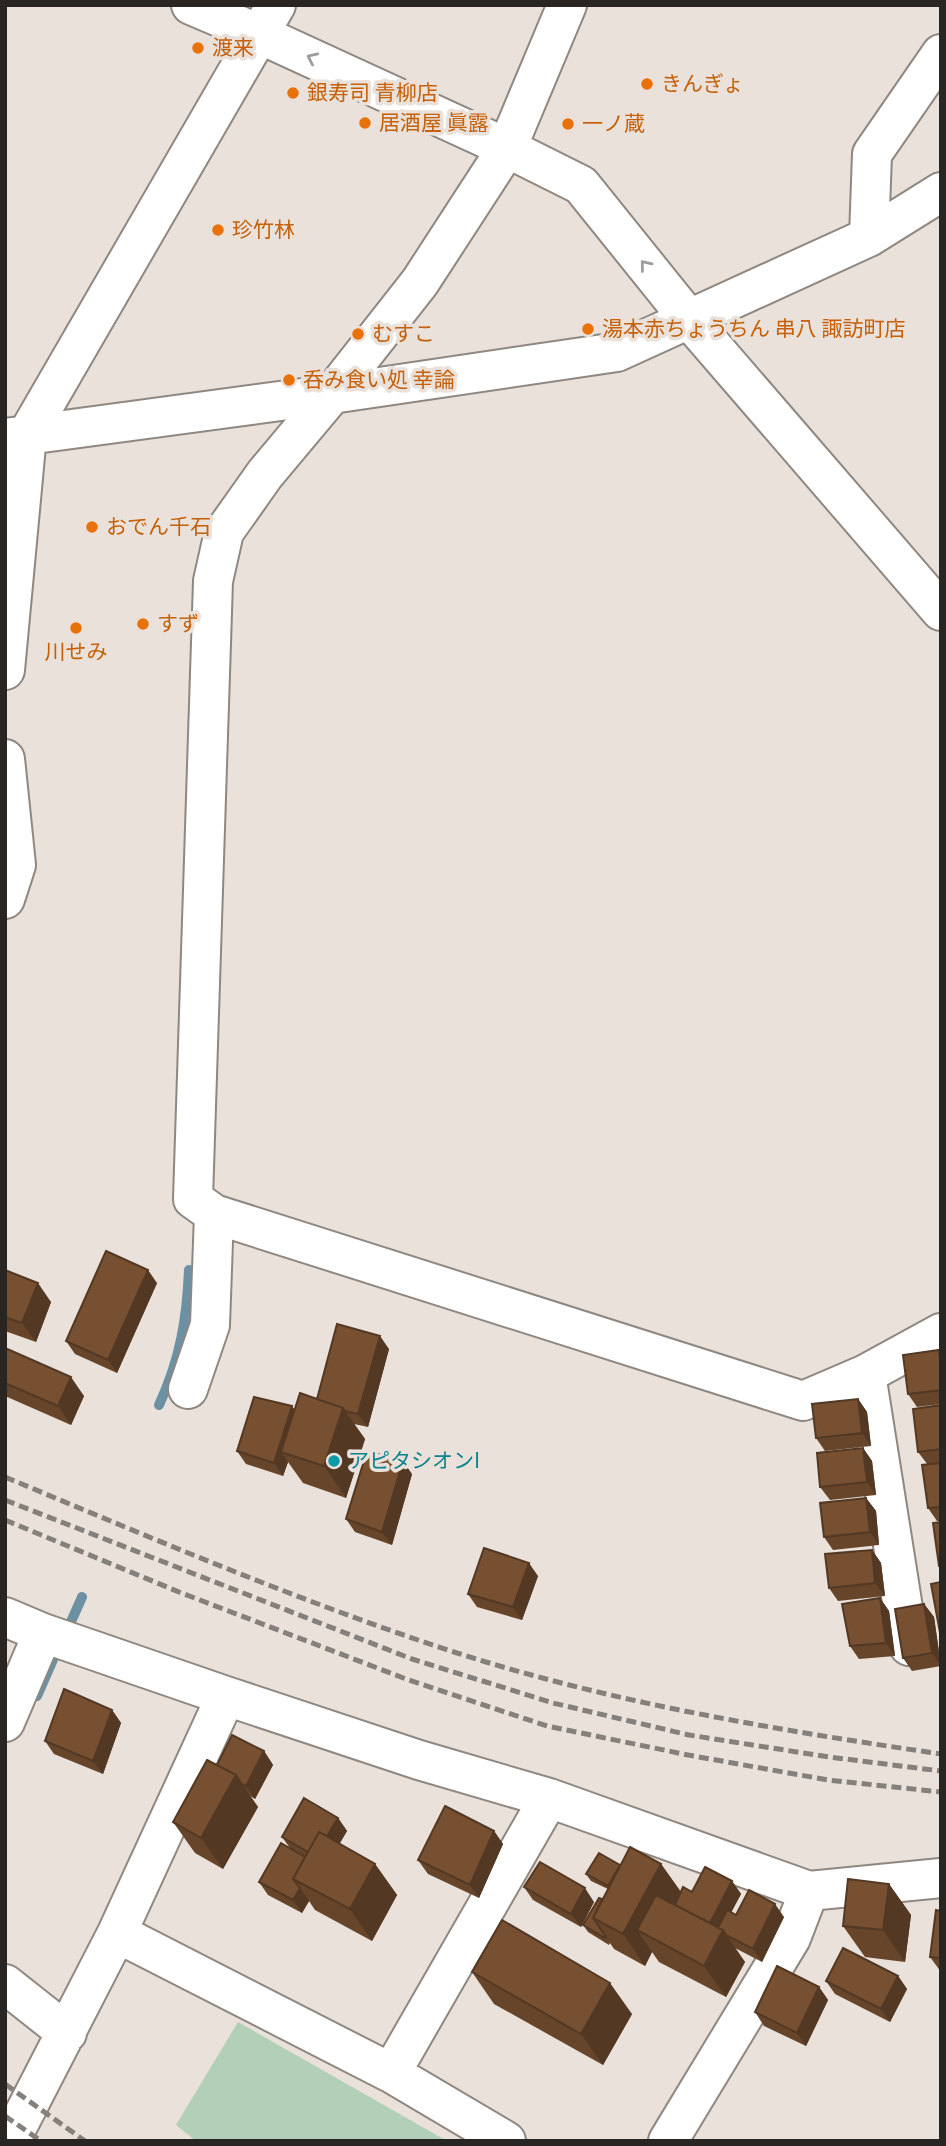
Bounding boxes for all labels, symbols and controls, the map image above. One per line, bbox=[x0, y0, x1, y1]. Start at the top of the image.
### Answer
place label: 渡来 bbox=[212, 31, 254, 61]
marker: 渡来 bbox=[190, 40, 206, 56]
one-way arrow bbox=[307, 52, 320, 66]
place label: きんぎょ bbox=[661, 67, 744, 97]
place label: 銀寿司 青柳店 bbox=[307, 76, 438, 106]
marker: きんぎょ bbox=[639, 76, 655, 92]
marker: 銀寿司 青柳店 bbox=[285, 85, 301, 101]
place label: 居酒屋 眞露 bbox=[379, 106, 489, 136]
place label: 一ノ蔵 bbox=[582, 107, 645, 137]
marker: 居酒屋 眞露 bbox=[357, 115, 373, 131]
marker: 一ノ蔵 bbox=[560, 116, 576, 132]
place label: 珍竹林 bbox=[232, 213, 295, 243]
marker: 珍竹林 bbox=[210, 222, 226, 238]
one-way arrow bbox=[641, 260, 653, 273]
place label: 湯本赤ちょうちん 串八 諏訪町店 bbox=[602, 312, 905, 342]
place label: むすこ bbox=[372, 317, 435, 347]
marker: 湯本赤ちょうちん 串八 諏訪町店 bbox=[580, 321, 596, 337]
marker: むすこ bbox=[350, 326, 366, 342]
place label: 呑み食い処 幸論 bbox=[303, 363, 455, 393]
marker: 呑み食い処 幸論 bbox=[281, 372, 297, 388]
place label: おでん千石 bbox=[106, 510, 211, 540]
marker: おでん千石 bbox=[84, 519, 100, 535]
place label: すず bbox=[157, 607, 199, 637]
marker: すず bbox=[135, 616, 151, 632]
marker: 川せみ bbox=[68, 620, 84, 636]
place label: 川せみ bbox=[45, 635, 108, 665]
place label: アピタシオンI bbox=[348, 1444, 480, 1474]
marker: アピタシオンI bbox=[326, 1453, 342, 1469]

